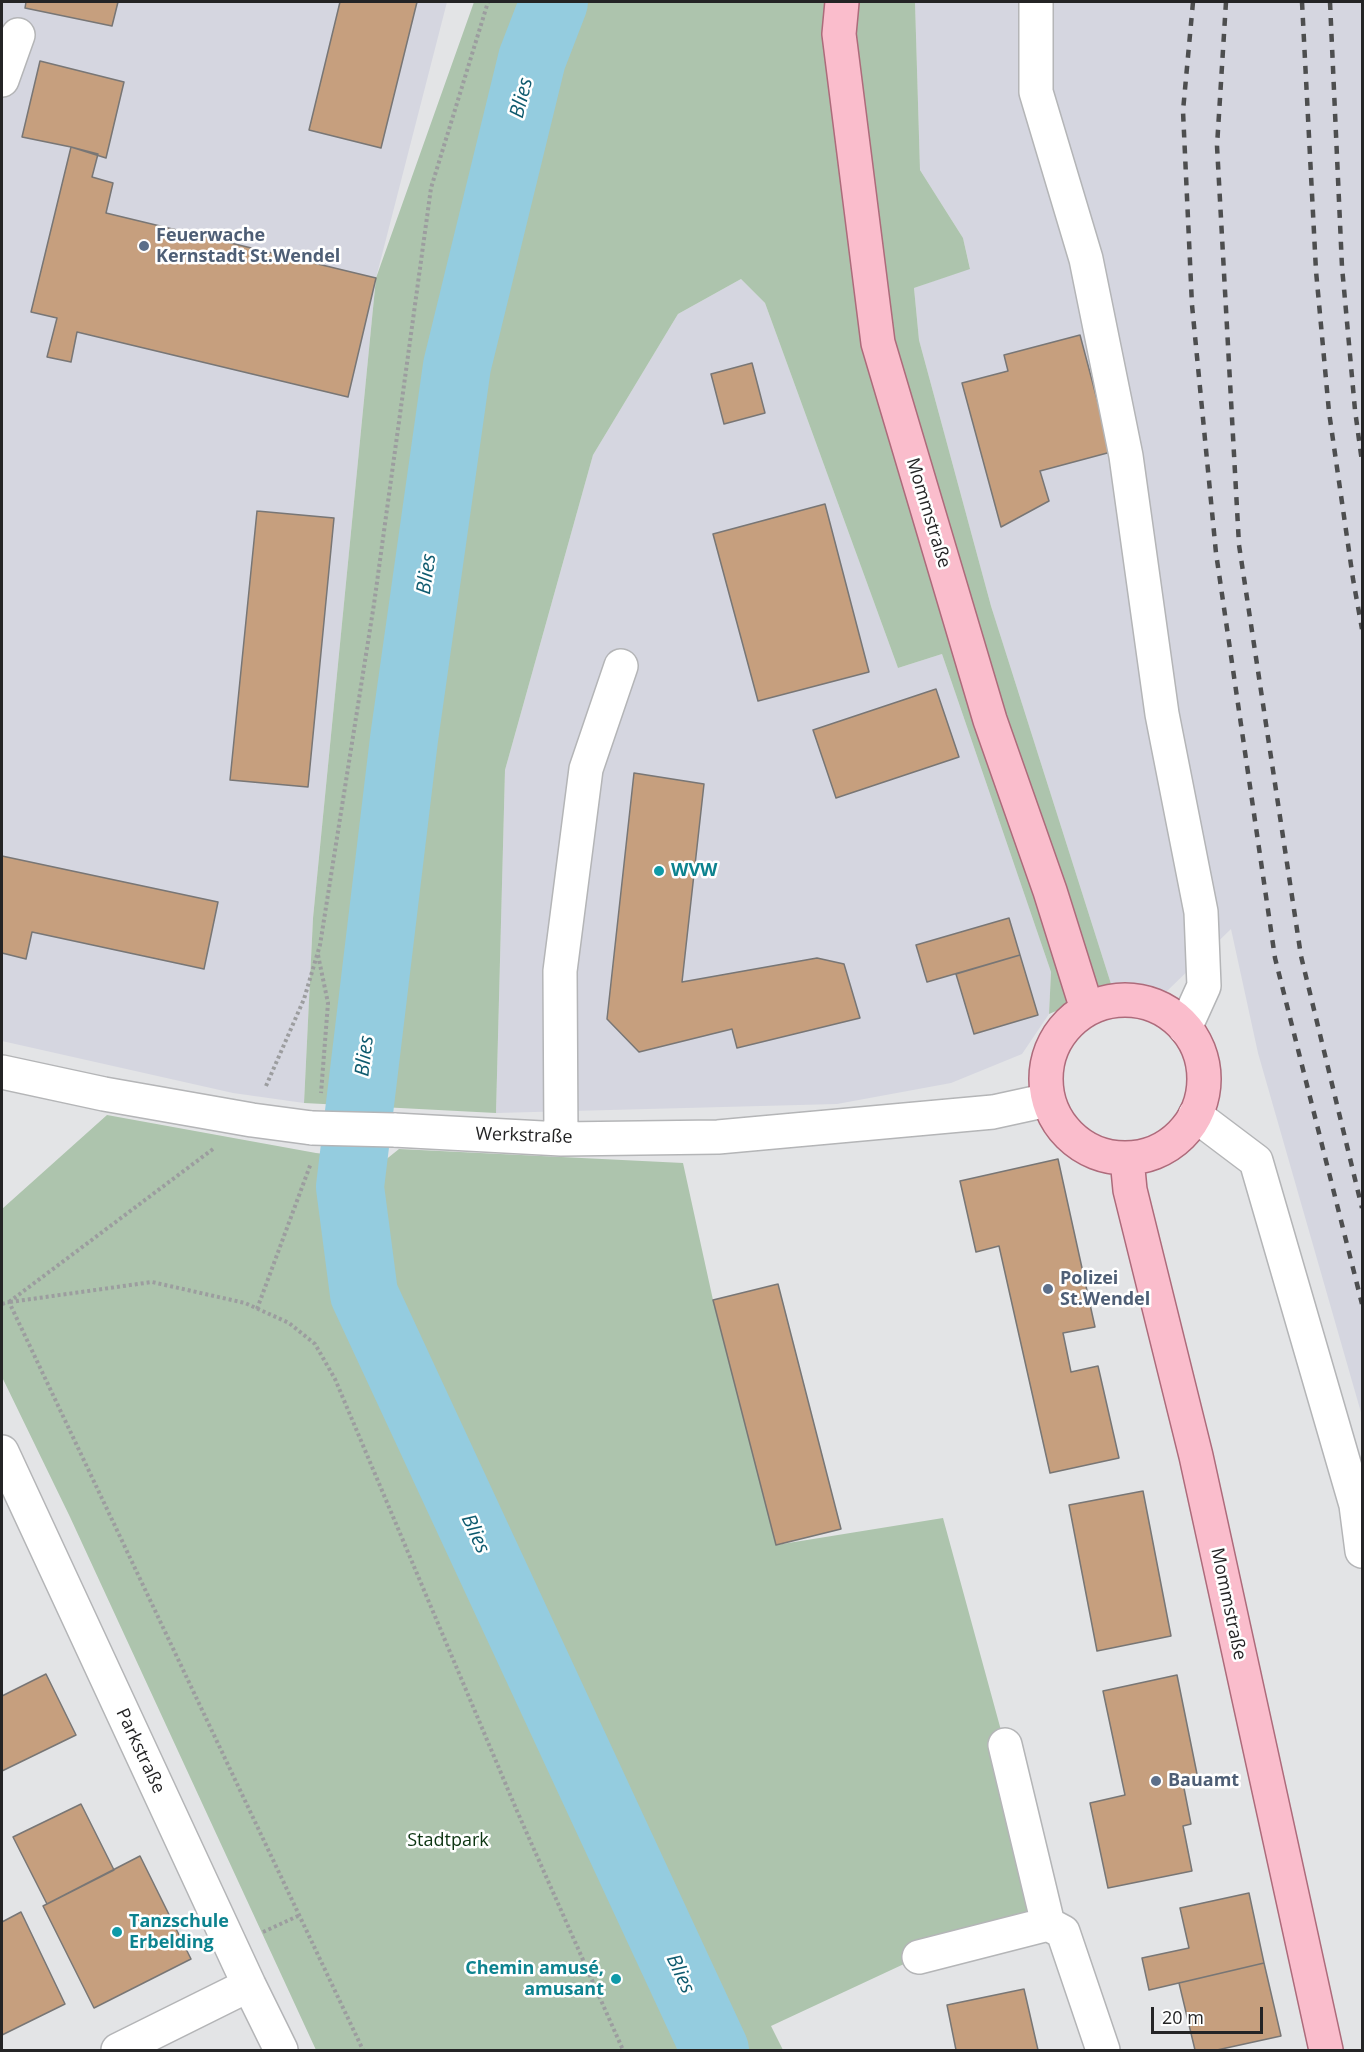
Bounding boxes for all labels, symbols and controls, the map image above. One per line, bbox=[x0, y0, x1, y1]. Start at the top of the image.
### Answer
water label: Blies bbox=[505, 75, 539, 121]
place label: Feuerwache Kernstadt St.Wendel bbox=[156, 225, 340, 268]
marker: Feuerwache Kernstadt St.Wendel bbox=[137, 239, 151, 253]
street label: Mommstraße bbox=[901, 455, 955, 571]
water label: Blies bbox=[412, 552, 442, 596]
place label: WVW bbox=[671, 860, 718, 882]
marker: WVW bbox=[652, 864, 666, 878]
water label: Blies bbox=[351, 1034, 379, 1078]
street label: Werkstraße bbox=[475, 1124, 573, 1148]
place label: Polizei St.Wendel bbox=[1060, 1268, 1150, 1310]
marker: Polizei St.Wendel bbox=[1041, 1282, 1055, 1296]
water label: Blies bbox=[456, 1510, 494, 1558]
street label: Mommstraße bbox=[1206, 1546, 1250, 1662]
street label: Parkstraße bbox=[111, 1705, 169, 1797]
place label: Bauamt bbox=[1168, 1770, 1239, 1792]
marker: Bauamt bbox=[1149, 1774, 1163, 1788]
park label: Stadtpark bbox=[407, 1830, 489, 1852]
place label: Tanzschule Erbelding bbox=[129, 1911, 229, 1954]
marker: Tanzschule Erbelding bbox=[110, 1925, 124, 1939]
water label: Blies bbox=[661, 1950, 699, 1998]
place label: Chemin amusé, amusant bbox=[465, 1958, 604, 2000]
marker: Chemin amusé, amusant bbox=[609, 1972, 623, 1986]
scale bar bbox=[1154, 1995, 1266, 2033]
text: 20 m bbox=[1162, 2005, 1204, 2029]

